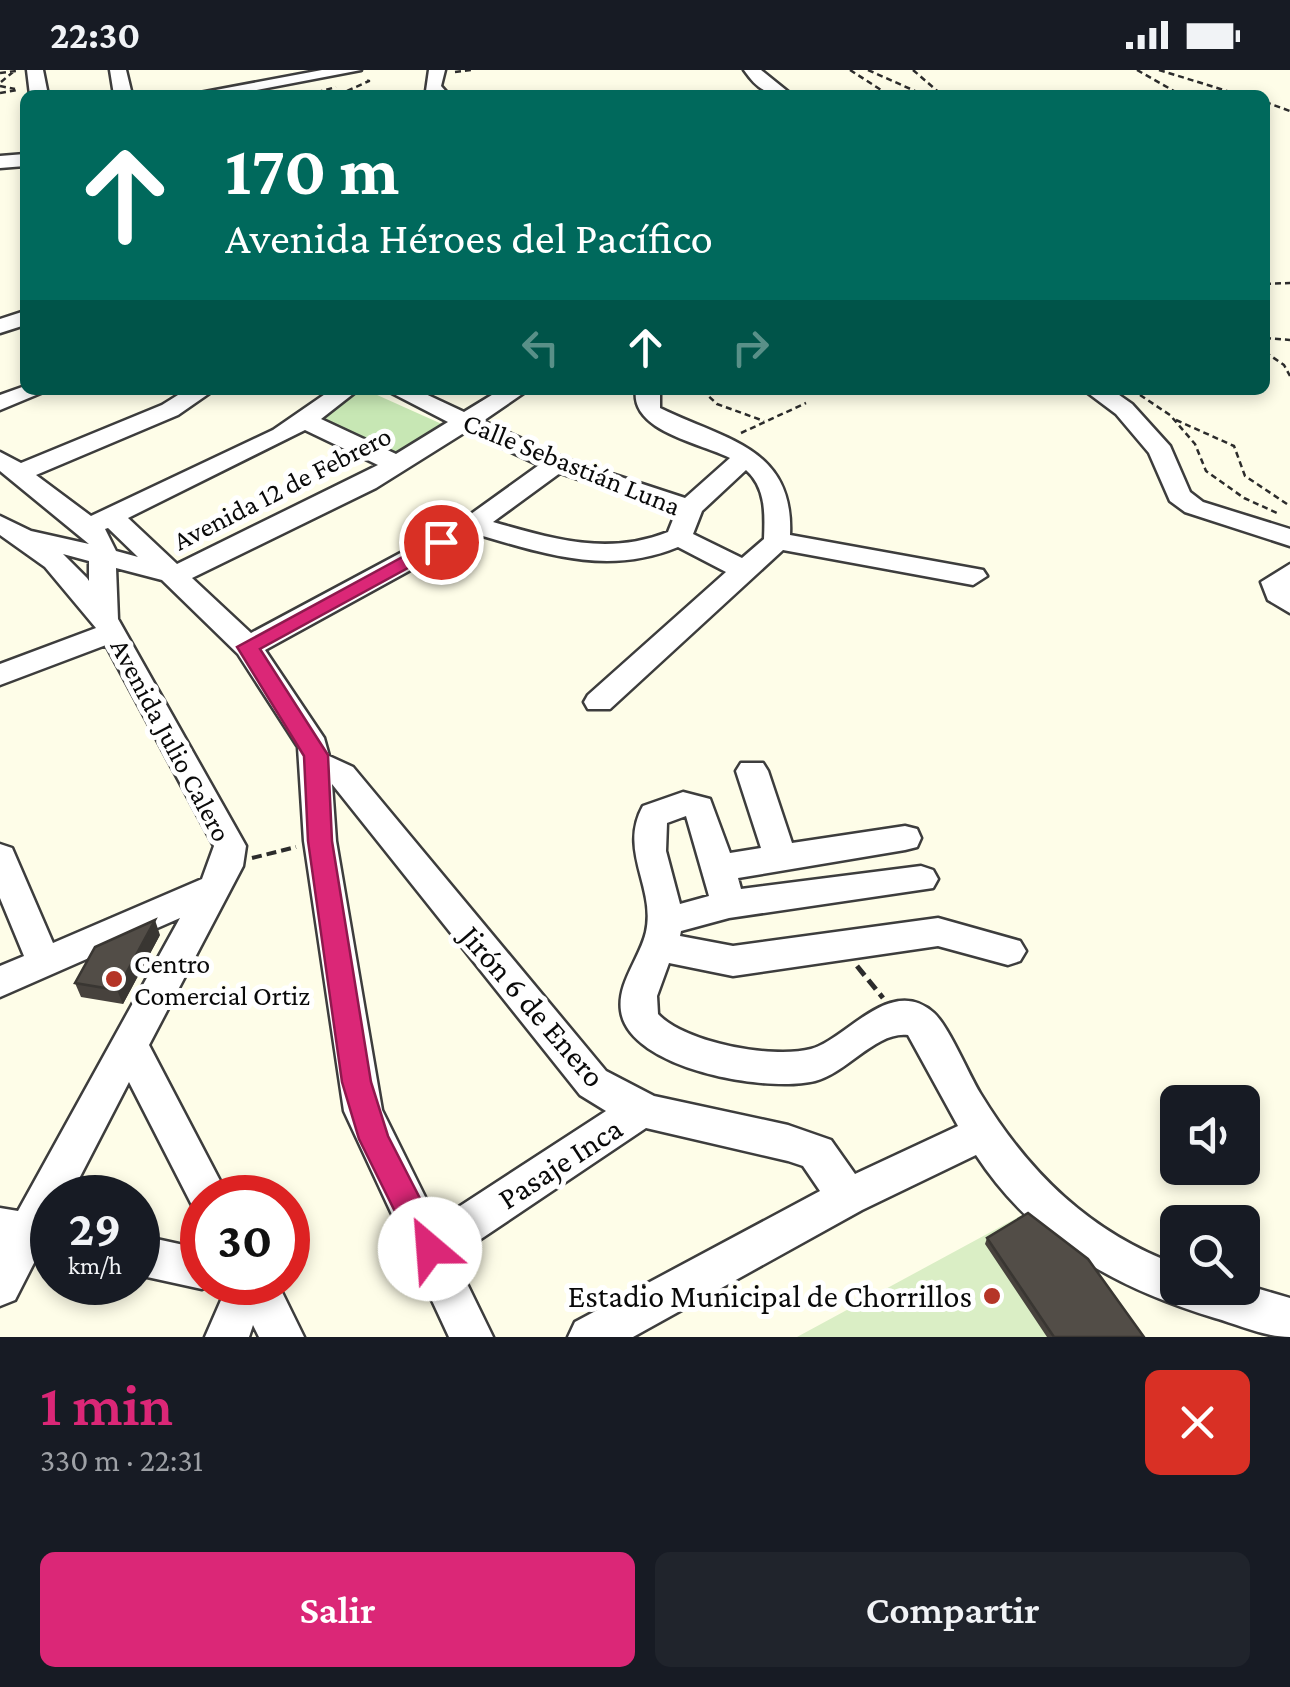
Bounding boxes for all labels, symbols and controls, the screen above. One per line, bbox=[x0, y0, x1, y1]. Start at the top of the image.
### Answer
text: 22:30 bbox=[50, 14, 140, 56]
icon: ahead bbox=[60, 130, 190, 260]
text: 170 m bbox=[225, 131, 399, 209]
text: Avenida Héroes del Pacífico bbox=[225, 213, 713, 263]
icon: left bbox=[513, 320, 568, 375]
icon: ahead bbox=[618, 320, 673, 375]
icon: right bbox=[723, 320, 778, 375]
street label: Calle Sebastián Luna bbox=[459, 406, 685, 522]
street label: Avenida 12 de Febrero bbox=[168, 420, 396, 556]
pin bbox=[399, 500, 484, 585]
icon: arrive bbox=[414, 515, 469, 570]
street label: Avenida Julio Calero bbox=[105, 633, 237, 847]
street label: Jirón 6 de Enero bbox=[451, 916, 613, 1094]
place label: Centro Comercial Ortiz bbox=[134, 948, 310, 1011]
marker: Centro Comercial Ortiz bbox=[103, 968, 125, 990]
map controls bbox=[1160, 1085, 1260, 1305]
button: sound bbox=[1160, 1085, 1260, 1185]
street label: Pasaje Inca bbox=[491, 1110, 629, 1216]
speed limit sign: 30 bbox=[180, 1175, 310, 1305]
position arrow bbox=[378, 1197, 482, 1301]
text: 29 bbox=[69, 1200, 121, 1256]
button: search bbox=[1160, 1205, 1260, 1305]
text: km/h bbox=[68, 1252, 122, 1279]
place label: Estadio Municipal de Chorrillos bbox=[568, 1278, 972, 1314]
marker: Estadio Municipal de Chorrillos bbox=[981, 1285, 1003, 1307]
button: close bbox=[1145, 1370, 1250, 1475]
text: 1 min bbox=[40, 1371, 173, 1438]
text: 330 m · 22:31 bbox=[40, 1442, 203, 1478]
button: Salir bbox=[40, 1552, 635, 1667]
button: Compartir bbox=[655, 1552, 1250, 1667]

